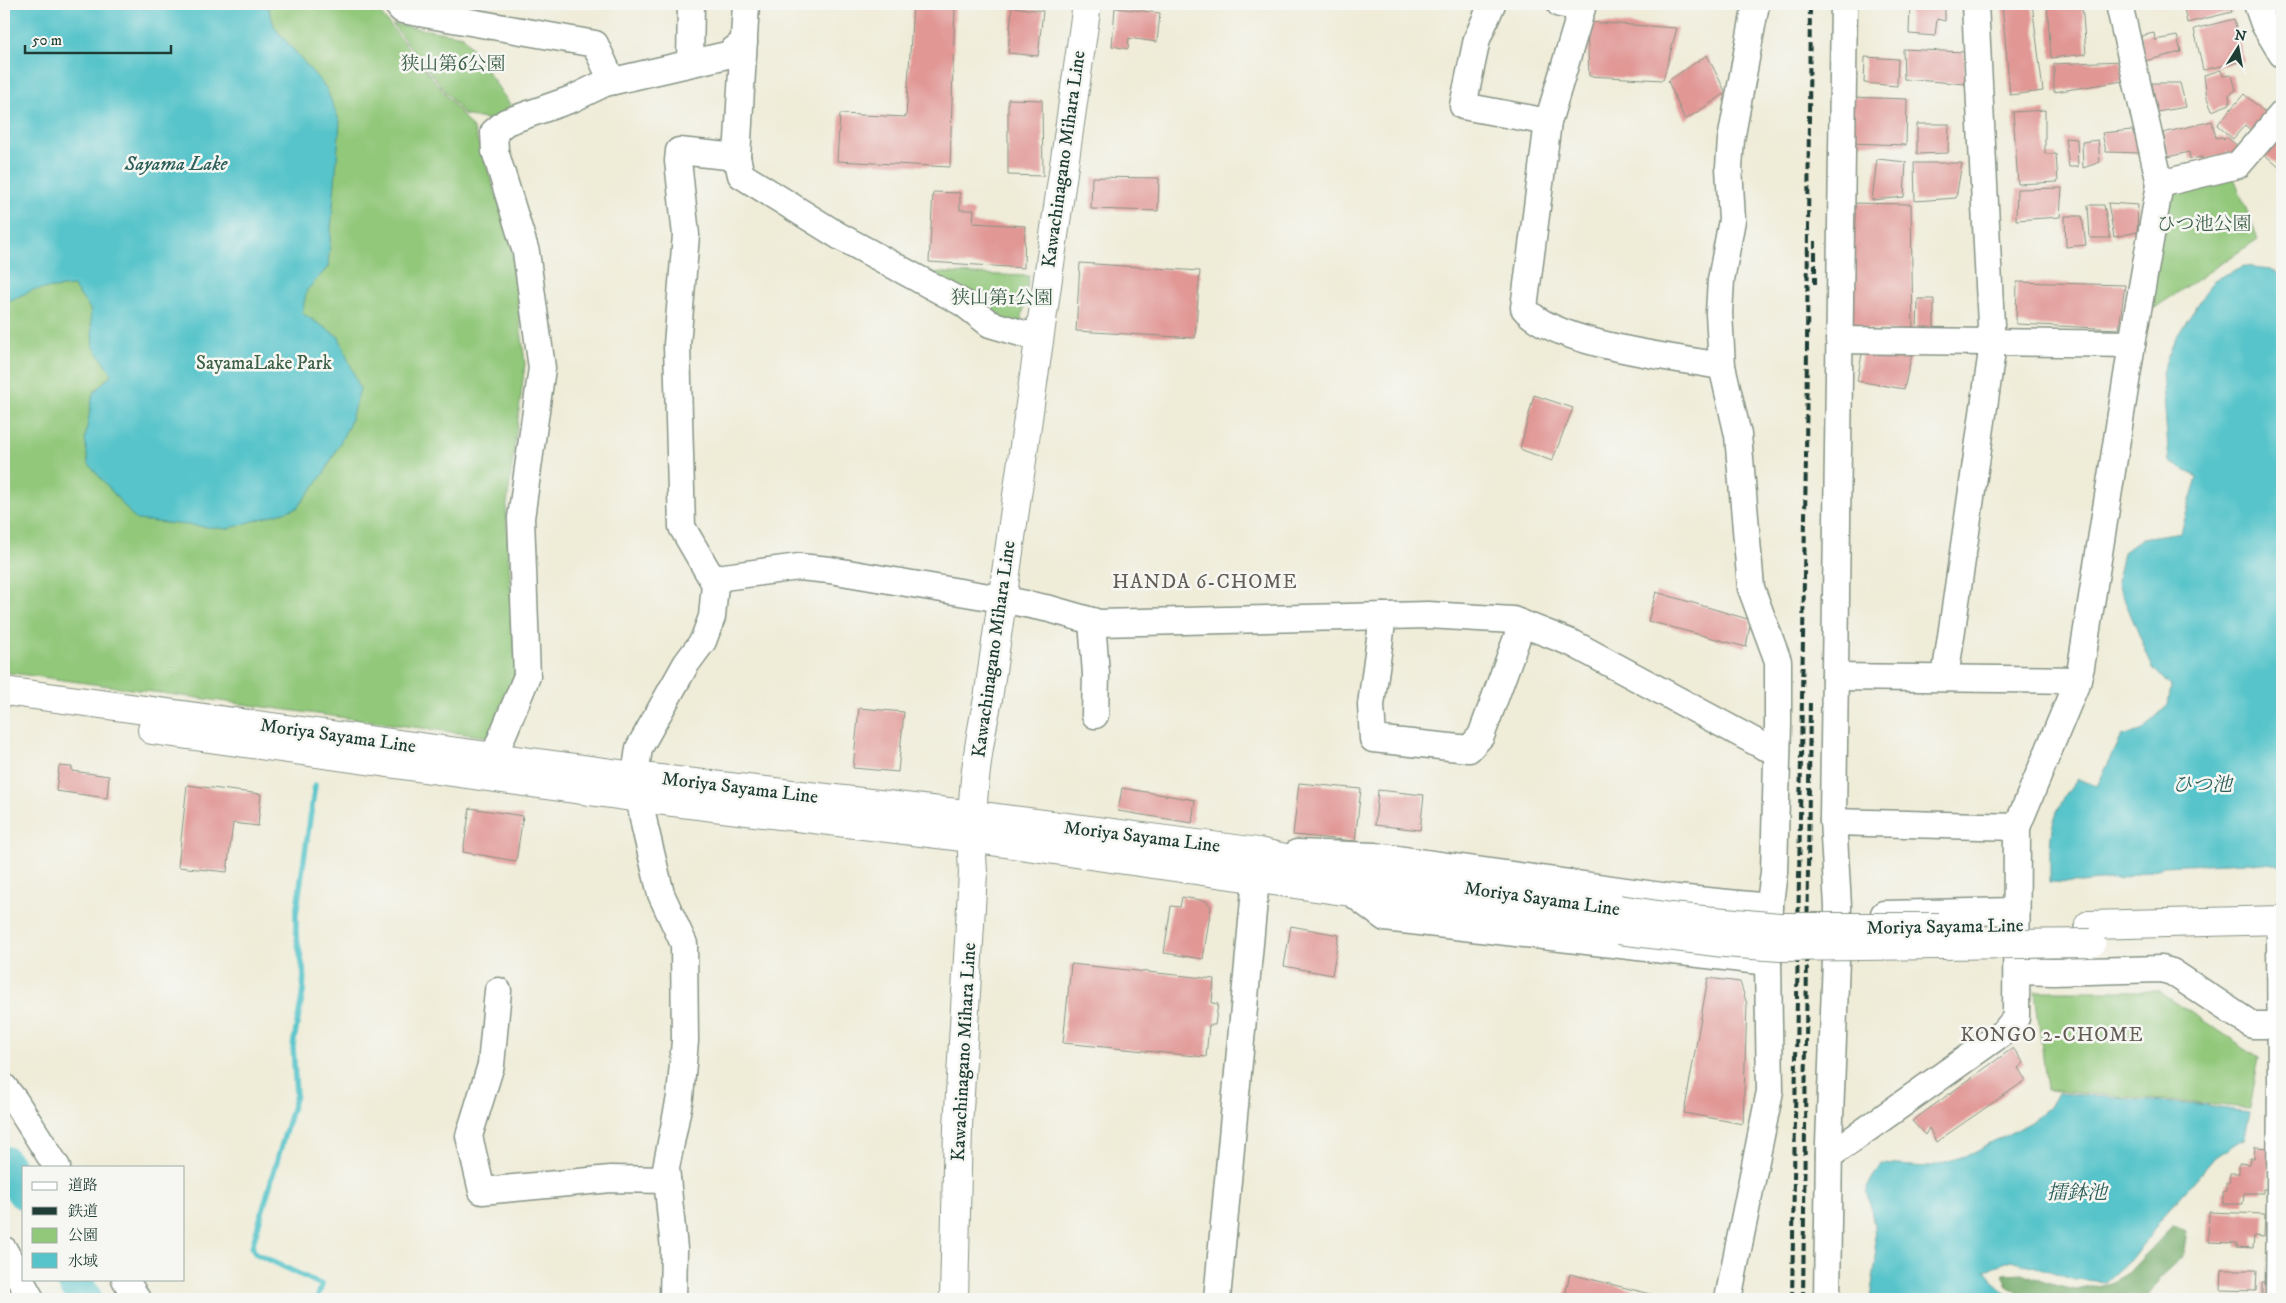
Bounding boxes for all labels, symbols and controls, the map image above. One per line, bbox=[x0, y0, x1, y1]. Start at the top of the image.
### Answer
scale bar bbox=[25, 22, 171, 54]
north arrow bbox=[2214, 22, 2264, 72]
text: N bbox=[2233, 26, 2248, 46]
text: 50 m bbox=[32, 31, 62, 50]
street label: Kawachinagano Mihara Line bbox=[1037, 49, 1091, 269]
park label: 狭山第6公園 bbox=[401, 53, 505, 76]
water label: Sayama Lake bbox=[124, 152, 229, 177]
park label: ひつ池公園 bbox=[2156, 213, 2252, 236]
park label: 狭山第1公園 bbox=[951, 287, 1053, 310]
park label: SayamaLake Park bbox=[196, 352, 332, 375]
street label: Kawachinagano Mihara Line bbox=[967, 539, 1021, 759]
district label: HANDA 6-CHOME bbox=[1112, 570, 1298, 595]
street label: Moriya Sayama Line bbox=[259, 714, 418, 758]
street label: Moriya Sayama Line bbox=[661, 767, 820, 809]
water label: ひつ池 bbox=[2172, 773, 2234, 798]
street label: Moriya Sayama Line bbox=[1063, 816, 1222, 858]
street label: Moriya Sayama Line bbox=[1463, 877, 1622, 921]
street label: Moriya Sayama Line bbox=[1866, 914, 2024, 940]
street label: Kawachinagano Mihara Line bbox=[947, 942, 981, 1162]
district label: KONGO 2-CHOME bbox=[1960, 1023, 2144, 1048]
legend bbox=[22, 1166, 185, 1280]
text: 道路 bbox=[68, 1176, 98, 1195]
water label: 擂鉢池 bbox=[2047, 1181, 2109, 1206]
text: 鉄道 bbox=[68, 1202, 98, 1221]
text: 公園 bbox=[68, 1226, 98, 1245]
text: 水域 bbox=[68, 1252, 98, 1271]

